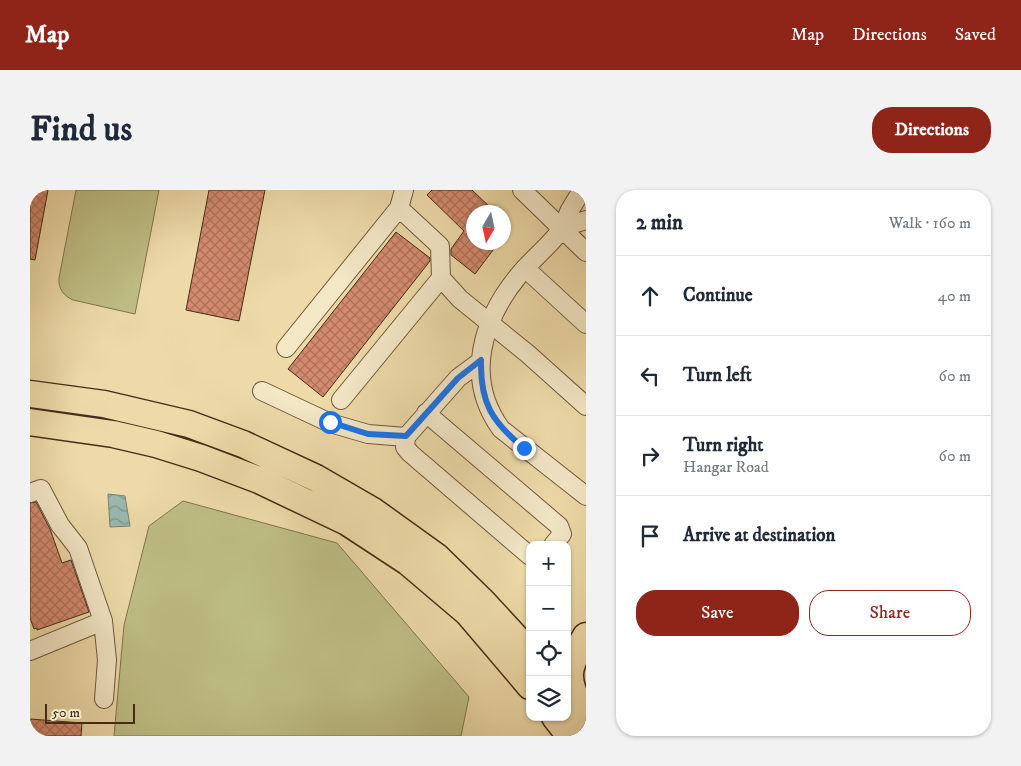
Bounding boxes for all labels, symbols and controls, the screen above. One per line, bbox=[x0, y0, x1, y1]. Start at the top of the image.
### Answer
text: Map bbox=[25, 20, 69, 50]
text: Map bbox=[791, 24, 824, 46]
text: Directions bbox=[852, 24, 927, 46]
text: Saved bbox=[955, 24, 996, 46]
button: Directions bbox=[872, 107, 991, 153]
text: Find us bbox=[30, 108, 132, 152]
north arrow bbox=[466, 205, 511, 250]
text: 2 min bbox=[636, 210, 683, 236]
text: Walk · 160 m bbox=[889, 213, 971, 233]
icon: ahead bbox=[636, 282, 664, 310]
text: Continue bbox=[683, 284, 753, 307]
text: 40 m bbox=[938, 286, 971, 306]
icon: left bbox=[636, 362, 664, 390]
text: Turn left bbox=[683, 364, 752, 387]
text: 60 m bbox=[939, 366, 971, 386]
route start bbox=[319, 411, 342, 434]
text: Turn right bbox=[683, 434, 763, 457]
route end bbox=[513, 437, 536, 460]
icon: right bbox=[636, 442, 664, 470]
text: 60 m bbox=[939, 446, 971, 466]
text: Hangar Road bbox=[683, 457, 769, 477]
icon: arrive bbox=[636, 522, 664, 550]
text: Arrive at destination bbox=[683, 524, 835, 547]
map controls bbox=[526, 541, 571, 721]
button: + bbox=[526, 541, 571, 586]
button: − bbox=[526, 586, 571, 631]
button: Save bbox=[636, 590, 799, 636]
button: Share bbox=[809, 590, 971, 636]
button: locate bbox=[526, 631, 571, 676]
button: layers bbox=[526, 676, 571, 721]
scale bar bbox=[45, 701, 135, 724]
text: 50 m bbox=[52, 704, 80, 722]

